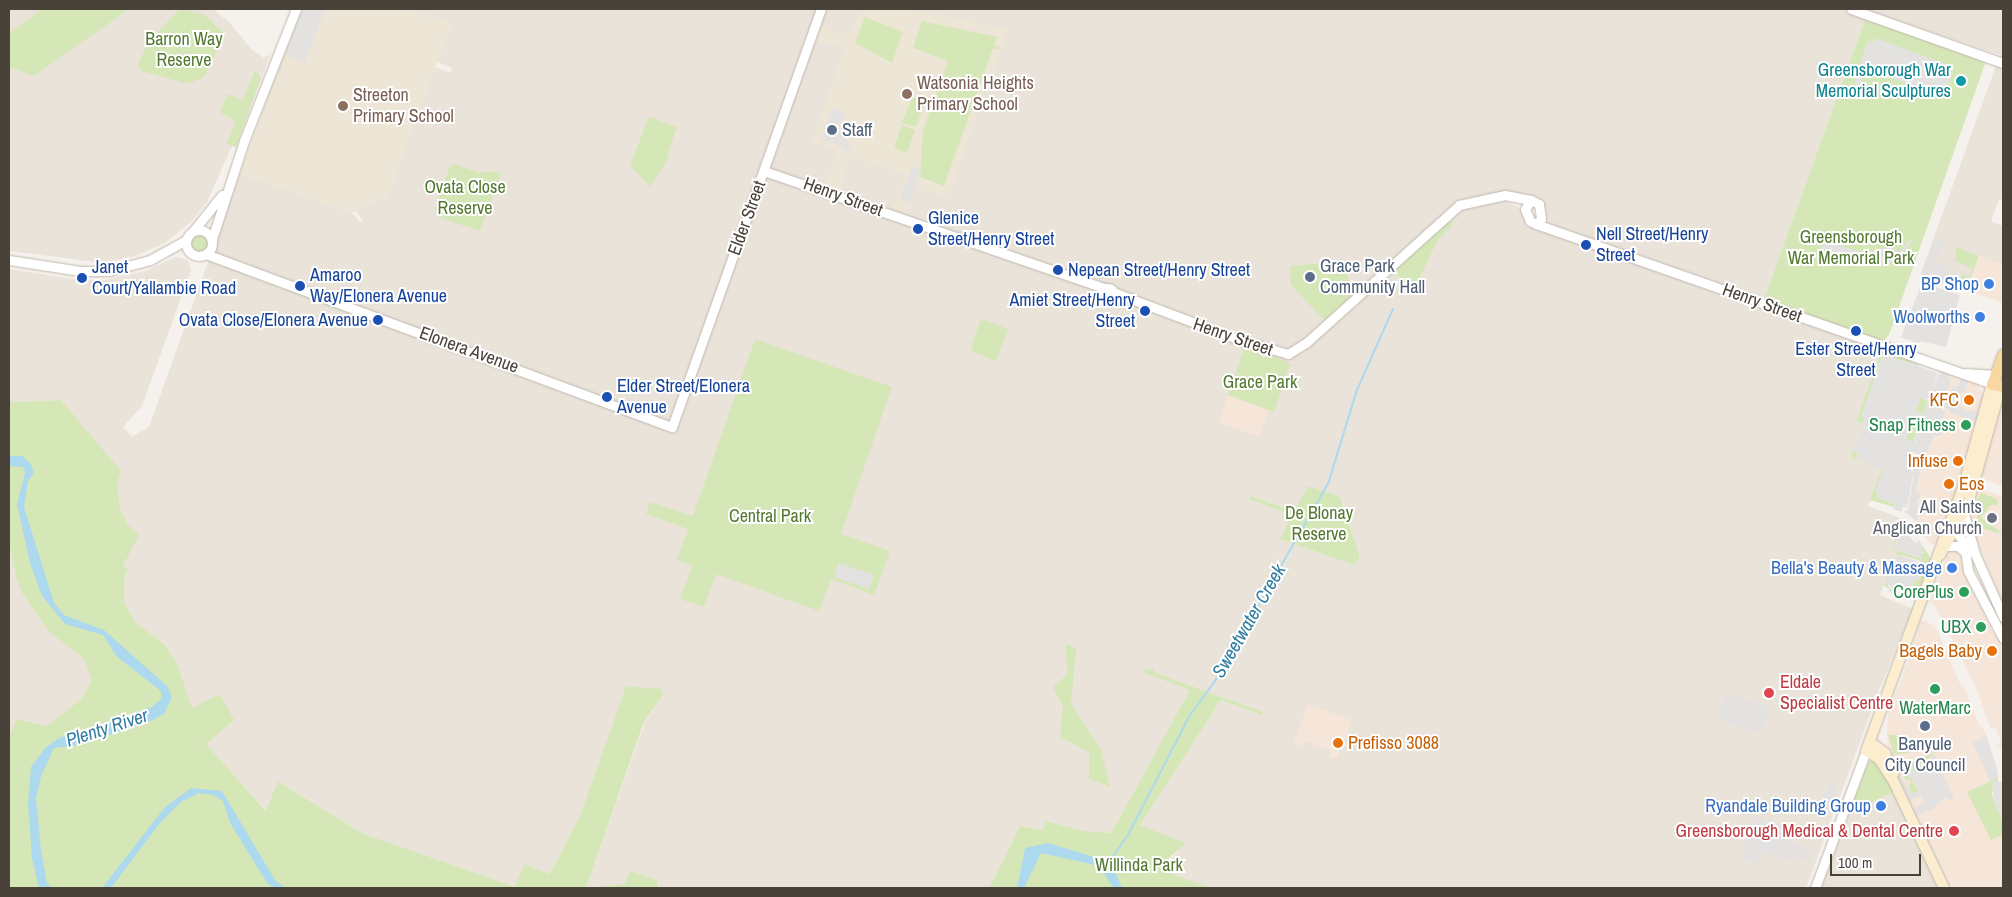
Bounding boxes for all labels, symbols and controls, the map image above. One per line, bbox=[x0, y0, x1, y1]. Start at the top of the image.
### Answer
park label: Barron Way Reserve bbox=[145, 29, 223, 72]
place label: Greensborough War Memorial Sculptures bbox=[1816, 60, 1951, 102]
place label: Watsonia Heights Primary School bbox=[917, 73, 1034, 116]
marker: Greensborough War Memorial Sculptures bbox=[1955, 75, 1967, 87]
place label: Streeton Primary School bbox=[353, 85, 454, 128]
marker: Watsonia Heights Primary School bbox=[901, 88, 913, 100]
marker: Streeton Primary School bbox=[337, 100, 349, 112]
place label: Staff bbox=[842, 119, 872, 141]
marker: Staff bbox=[826, 124, 838, 136]
street label: Henry Street bbox=[800, 173, 886, 221]
park label: Ovata Close Reserve bbox=[424, 177, 506, 220]
street label: Elder Street bbox=[724, 178, 770, 258]
place label: Glenice Street/Henry Street bbox=[928, 208, 1054, 250]
marker: Glenice Street/Henry Street bbox=[912, 223, 924, 235]
place label: Nell Street/Henry Street bbox=[1596, 224, 1708, 266]
park label: Greensborough War Memorial Park bbox=[1788, 227, 1914, 270]
marker: Nell Street/Henry Street bbox=[1580, 239, 1592, 251]
place label: Grace Park Community Hall bbox=[1320, 256, 1425, 298]
place label: Janet Court/Yallambie Road bbox=[92, 257, 236, 300]
place label: Nepean Street/Henry Street bbox=[1068, 259, 1250, 281]
marker: Nepean Street/Henry Street bbox=[1052, 264, 1064, 276]
place label: Amaroo Way/Elonera Avenue bbox=[310, 265, 448, 308]
marker: Grace Park Community Hall bbox=[1304, 271, 1316, 283]
marker: Janet Court/Yallambie Road bbox=[76, 272, 88, 284]
place label: BP Shop bbox=[1921, 273, 1979, 295]
marker: BP Shop bbox=[1983, 278, 1995, 290]
street label: Henry Street bbox=[1719, 279, 1805, 327]
marker: Amaroo Way/Elonera Avenue bbox=[294, 280, 306, 292]
place label: Amiet Street/Henry Street bbox=[1009, 290, 1135, 332]
marker: Amiet Street/Henry Street bbox=[1139, 305, 1151, 317]
place label: Woolworths bbox=[1893, 306, 1970, 328]
place label: Ovata Close/Elonera Avenue bbox=[178, 309, 368, 331]
marker: Woolworths bbox=[1974, 311, 1986, 323]
street label: Henry Street bbox=[1190, 313, 1276, 361]
marker: Ovata Close/Elonera Avenue bbox=[372, 314, 384, 326]
street label: Elonera Avenue bbox=[416, 322, 522, 378]
marker: Ester Street/Henry Street bbox=[1850, 325, 1862, 337]
place label: Ester Street/Henry Street bbox=[1795, 339, 1917, 382]
park label: Grace Park bbox=[1223, 371, 1297, 393]
place label: Elder Street/Elonera Avenue bbox=[617, 376, 750, 418]
place label: KFC bbox=[1929, 389, 1959, 411]
marker: Elder Street/Elonera Avenue bbox=[601, 391, 613, 403]
marker: KFC bbox=[1963, 394, 1975, 406]
place label: Snap Fitness bbox=[1869, 414, 1956, 436]
marker: Snap Fitness bbox=[1960, 419, 1972, 431]
place label: Infuse bbox=[1908, 450, 1948, 472]
marker: Infuse bbox=[1952, 455, 1964, 467]
place label: Eos bbox=[1959, 473, 1984, 495]
marker: Eos bbox=[1943, 478, 1955, 490]
place label: All Saints Anglican Church bbox=[1873, 497, 1982, 540]
park label: De Blonay Reserve bbox=[1285, 503, 1353, 546]
park label: Central Park bbox=[729, 505, 811, 527]
marker: All Saints Anglican Church bbox=[1986, 512, 1998, 524]
place label: Bella's Beauty & Massage bbox=[1771, 557, 1942, 579]
water label: Sweetwater Creek bbox=[1207, 560, 1291, 682]
marker: Bella's Beauty & Massage bbox=[1946, 562, 1958, 574]
place label: CorePlus bbox=[1893, 581, 1954, 603]
marker: CorePlus bbox=[1958, 586, 1970, 598]
place label: UBX bbox=[1941, 616, 1971, 638]
marker: UBX bbox=[1975, 621, 1987, 633]
place label: Bagels Baby bbox=[1899, 640, 1982, 662]
marker: Bagels Baby bbox=[1986, 645, 1998, 657]
place label: Eldale Specialist Centre bbox=[1780, 672, 1893, 714]
marker: WaterMarc bbox=[1929, 683, 1941, 695]
marker: Eldale Specialist Centre bbox=[1762, 686, 1776, 700]
place label: WaterMarc bbox=[1899, 697, 1971, 719]
water label: Plenty River bbox=[63, 704, 151, 752]
marker: Banyule City Council bbox=[1919, 720, 1931, 732]
place label: Prefisso 3088 bbox=[1348, 732, 1439, 754]
place label: Banyule City Council bbox=[1885, 734, 1965, 776]
marker: Prefisso 3088 bbox=[1332, 737, 1344, 749]
place label: Ryandale Building Group bbox=[1705, 795, 1871, 817]
marker: Ryandale Building Group bbox=[1875, 800, 1887, 812]
place label: Greensborough Medical & Dental Centre bbox=[1676, 820, 1943, 842]
marker: Greensborough Medical & Dental Centre bbox=[1947, 824, 1961, 838]
scale bar bbox=[1832, 844, 1923, 876]
text: 100 m bbox=[1838, 852, 1872, 873]
park label: Willinda Park bbox=[1095, 854, 1183, 876]

